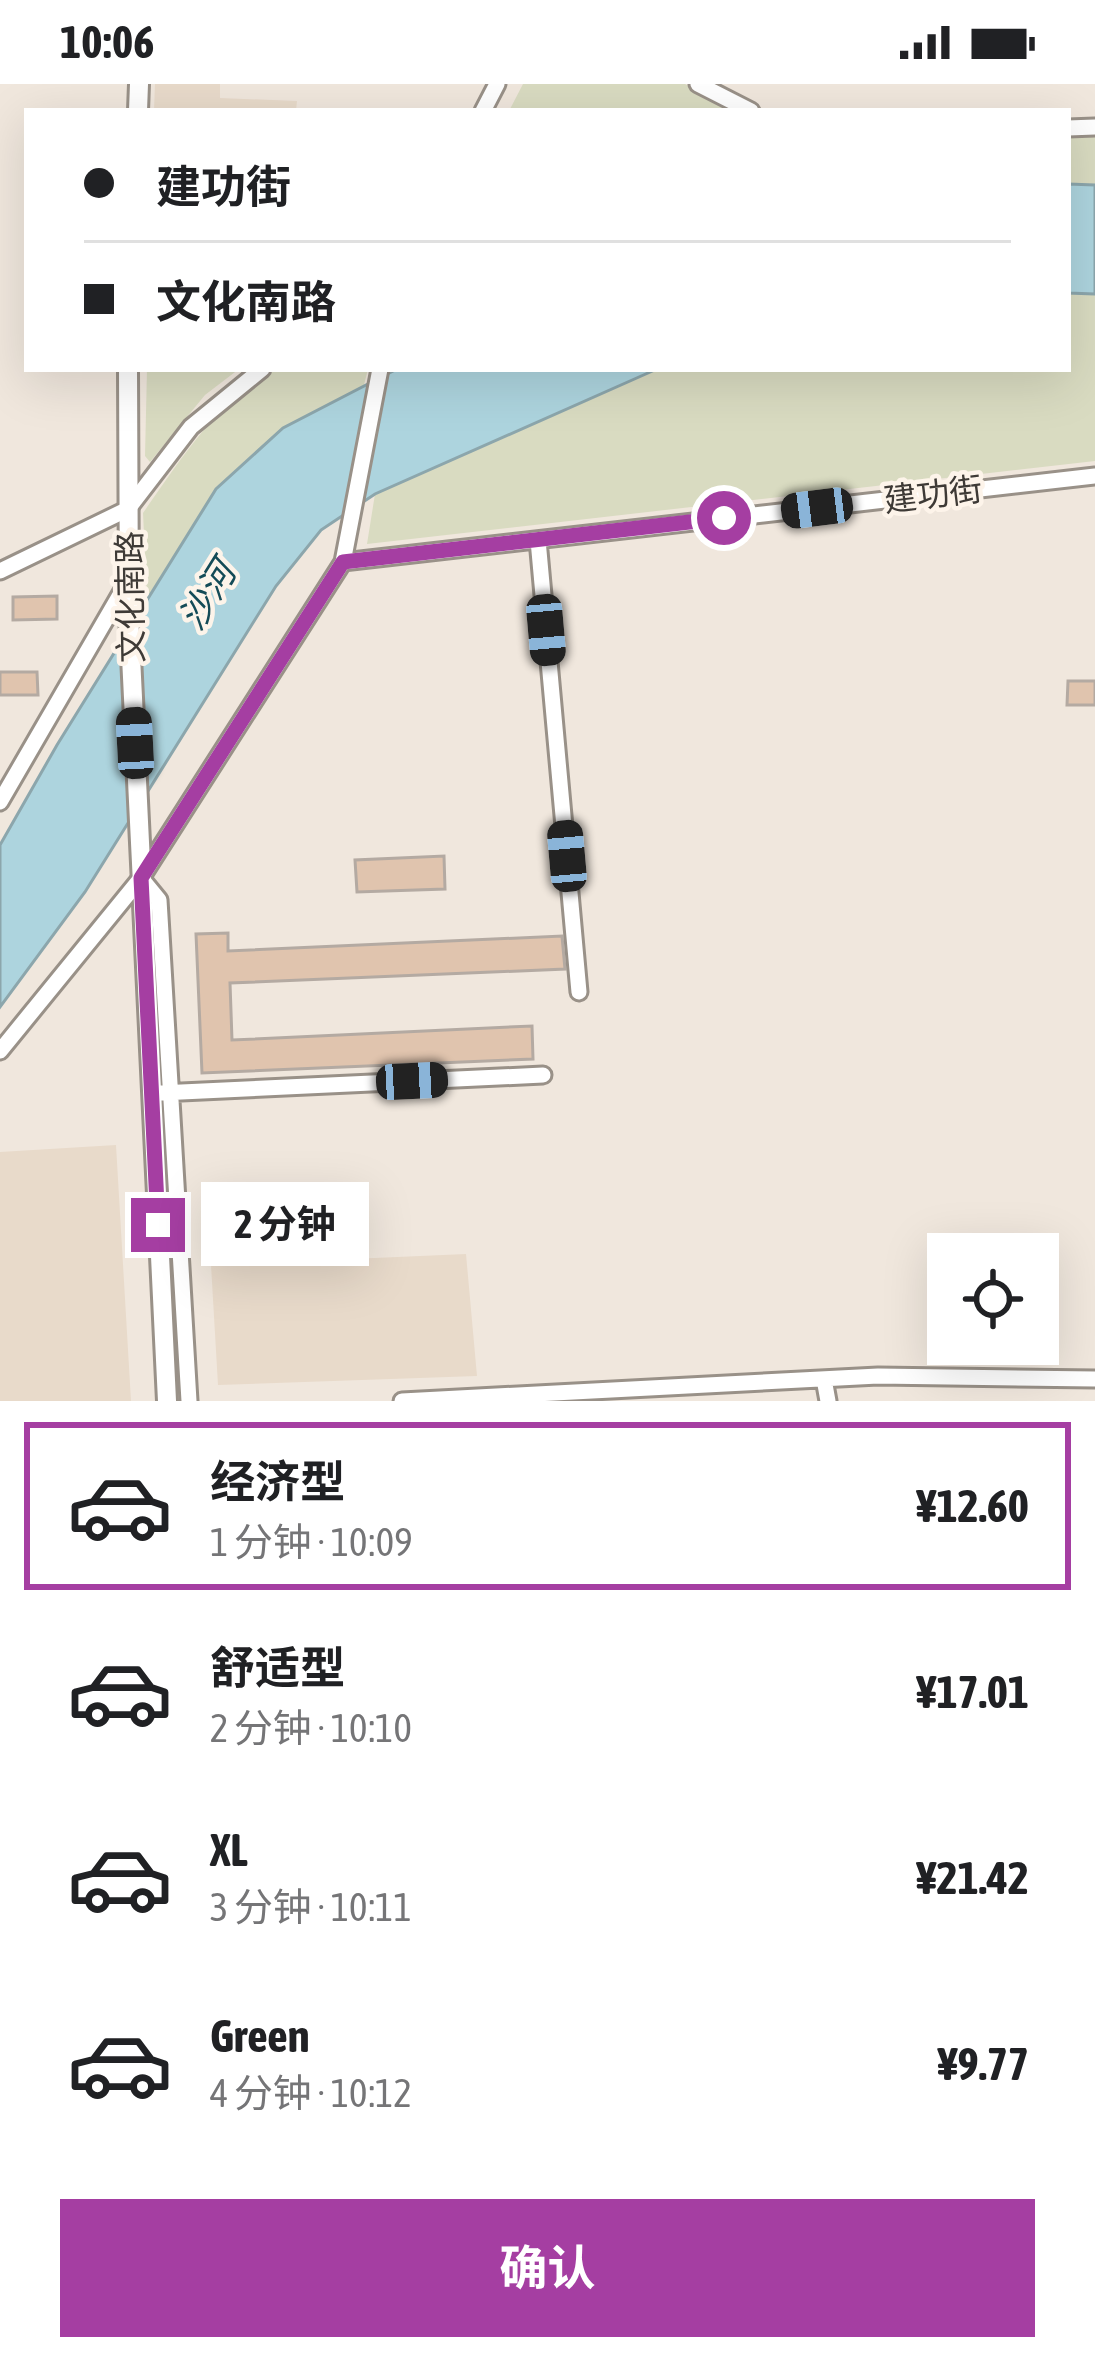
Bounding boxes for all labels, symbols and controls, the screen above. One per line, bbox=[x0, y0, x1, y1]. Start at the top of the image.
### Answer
text: 10:06 bbox=[60, 16, 154, 68]
text: 建功街 bbox=[156, 161, 291, 213]
text: 文化南路 bbox=[156, 276, 336, 328]
street label: 建功街 bbox=[882, 469, 984, 519]
car bbox=[779, 486, 855, 530]
route start bbox=[697, 491, 751, 545]
street label: 文化南路 bbox=[110, 531, 150, 663]
water label: 沙河 bbox=[170, 548, 247, 637]
car bbox=[525, 593, 567, 667]
car bbox=[115, 706, 155, 780]
car bbox=[546, 819, 588, 893]
car bbox=[375, 1061, 449, 1101]
callout: 2 分钟 bbox=[200, 1183, 368, 1267]
route end bbox=[131, 1198, 185, 1252]
text: 2 分钟 bbox=[234, 1202, 336, 1246]
map controls bbox=[927, 1233, 1059, 1365]
button: locate bbox=[927, 1233, 1059, 1365]
icon: car bbox=[66, 1452, 174, 1560]
text: 经济型 bbox=[210, 1456, 345, 1508]
text: ¥12.60 bbox=[916, 1480, 1029, 1532]
text: 1 分钟 · 10:09 bbox=[210, 1520, 413, 1564]
icon: car bbox=[66, 1638, 174, 1746]
text: 舒适型 bbox=[210, 1642, 345, 1694]
text: ¥17.01 bbox=[916, 1666, 1029, 1718]
text: 2 分钟 · 10:10 bbox=[210, 1706, 412, 1750]
icon: car bbox=[66, 1824, 174, 1932]
text: XL bbox=[210, 1824, 248, 1876]
text: ¥21.42 bbox=[916, 1852, 1029, 1904]
text: 3 分钟 · 10:11 bbox=[210, 1885, 412, 1929]
icon: car bbox=[66, 2010, 174, 2118]
text: Green bbox=[210, 2010, 310, 2062]
text: ¥9.77 bbox=[938, 2038, 1029, 2090]
text: 4 分钟 · 10:12 bbox=[210, 2071, 412, 2115]
button: 确认 bbox=[60, 2199, 1035, 2337]

